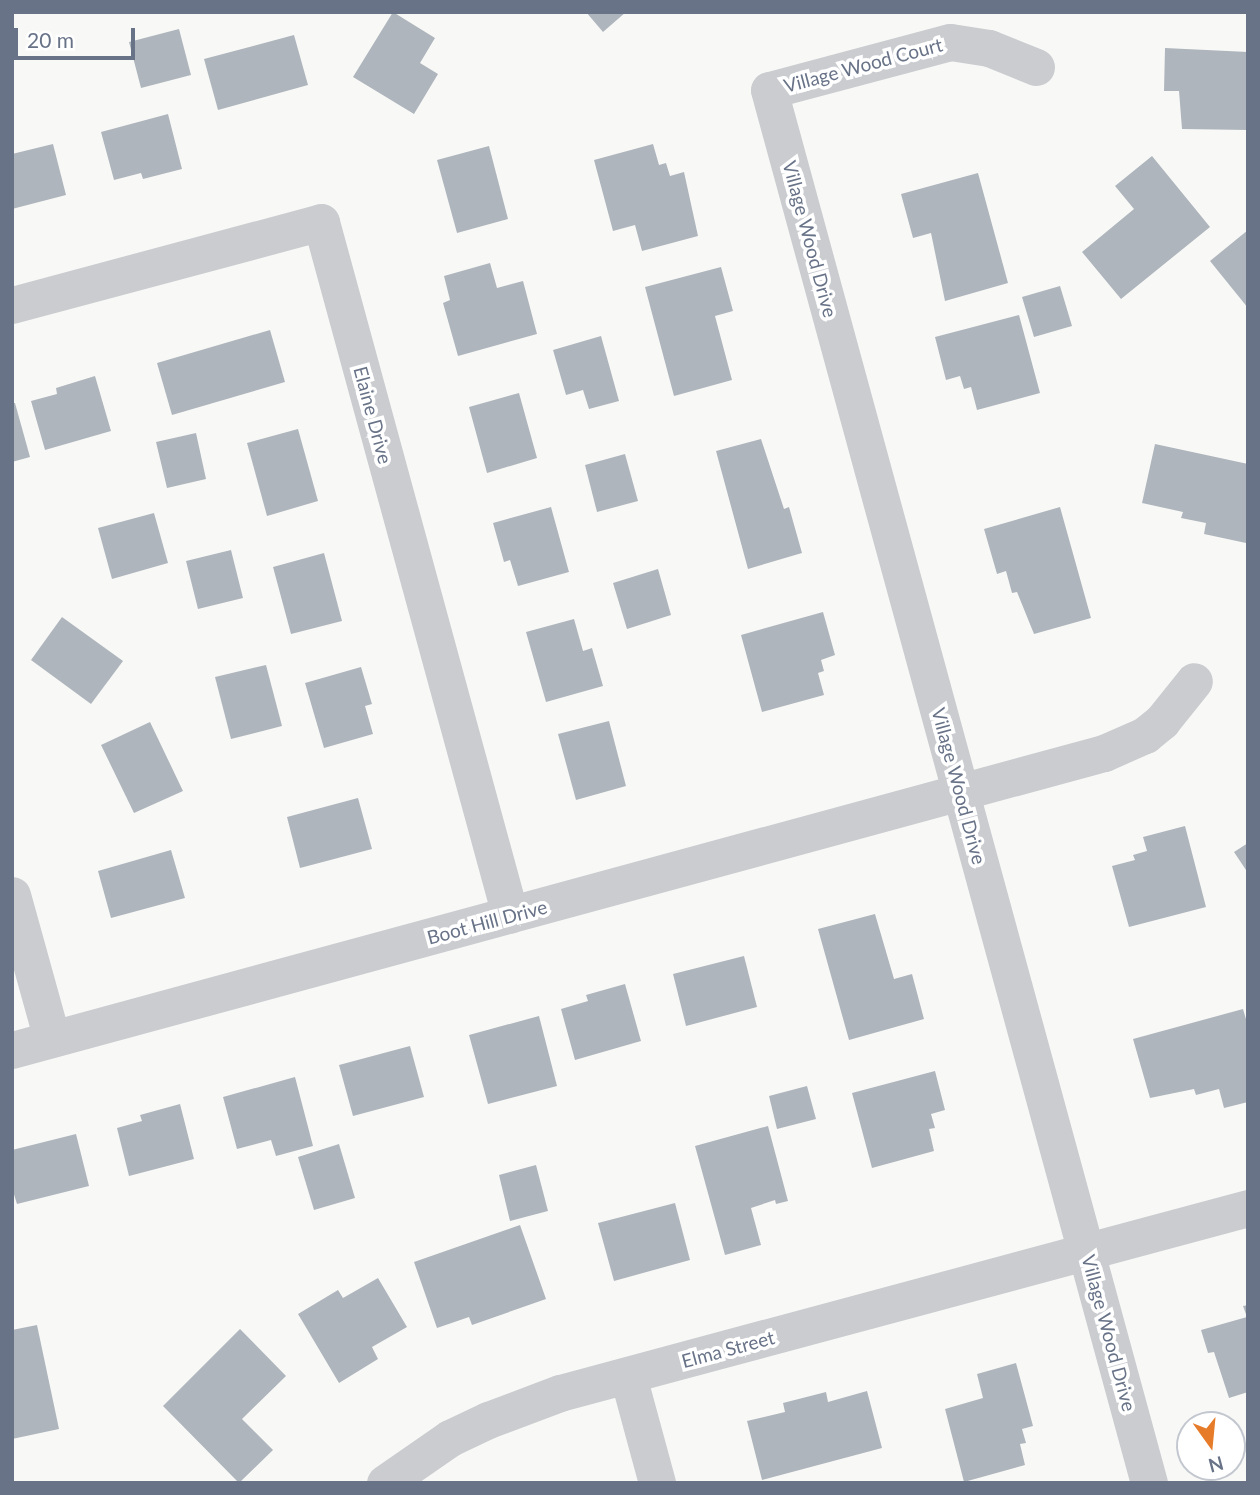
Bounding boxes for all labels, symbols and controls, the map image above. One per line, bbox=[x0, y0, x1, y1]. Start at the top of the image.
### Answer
scale bar bbox=[18, 14, 138, 58]
text: 20 m bbox=[27, 27, 74, 52]
street label: Village Wood Court bbox=[781, 33, 945, 97]
street label: Village Wood Drive bbox=[778, 158, 842, 320]
street label: Elaine Drive bbox=[349, 364, 397, 466]
street label: Village Wood Drive bbox=[927, 705, 991, 867]
street label: Boot Hill Drive bbox=[425, 895, 549, 949]
street label: Village Wood Drive bbox=[1077, 1252, 1141, 1414]
street label: Elma Street bbox=[679, 1326, 777, 1372]
north arrow bbox=[1176, 1411, 1246, 1481]
text: N bbox=[1206, 1452, 1226, 1478]

